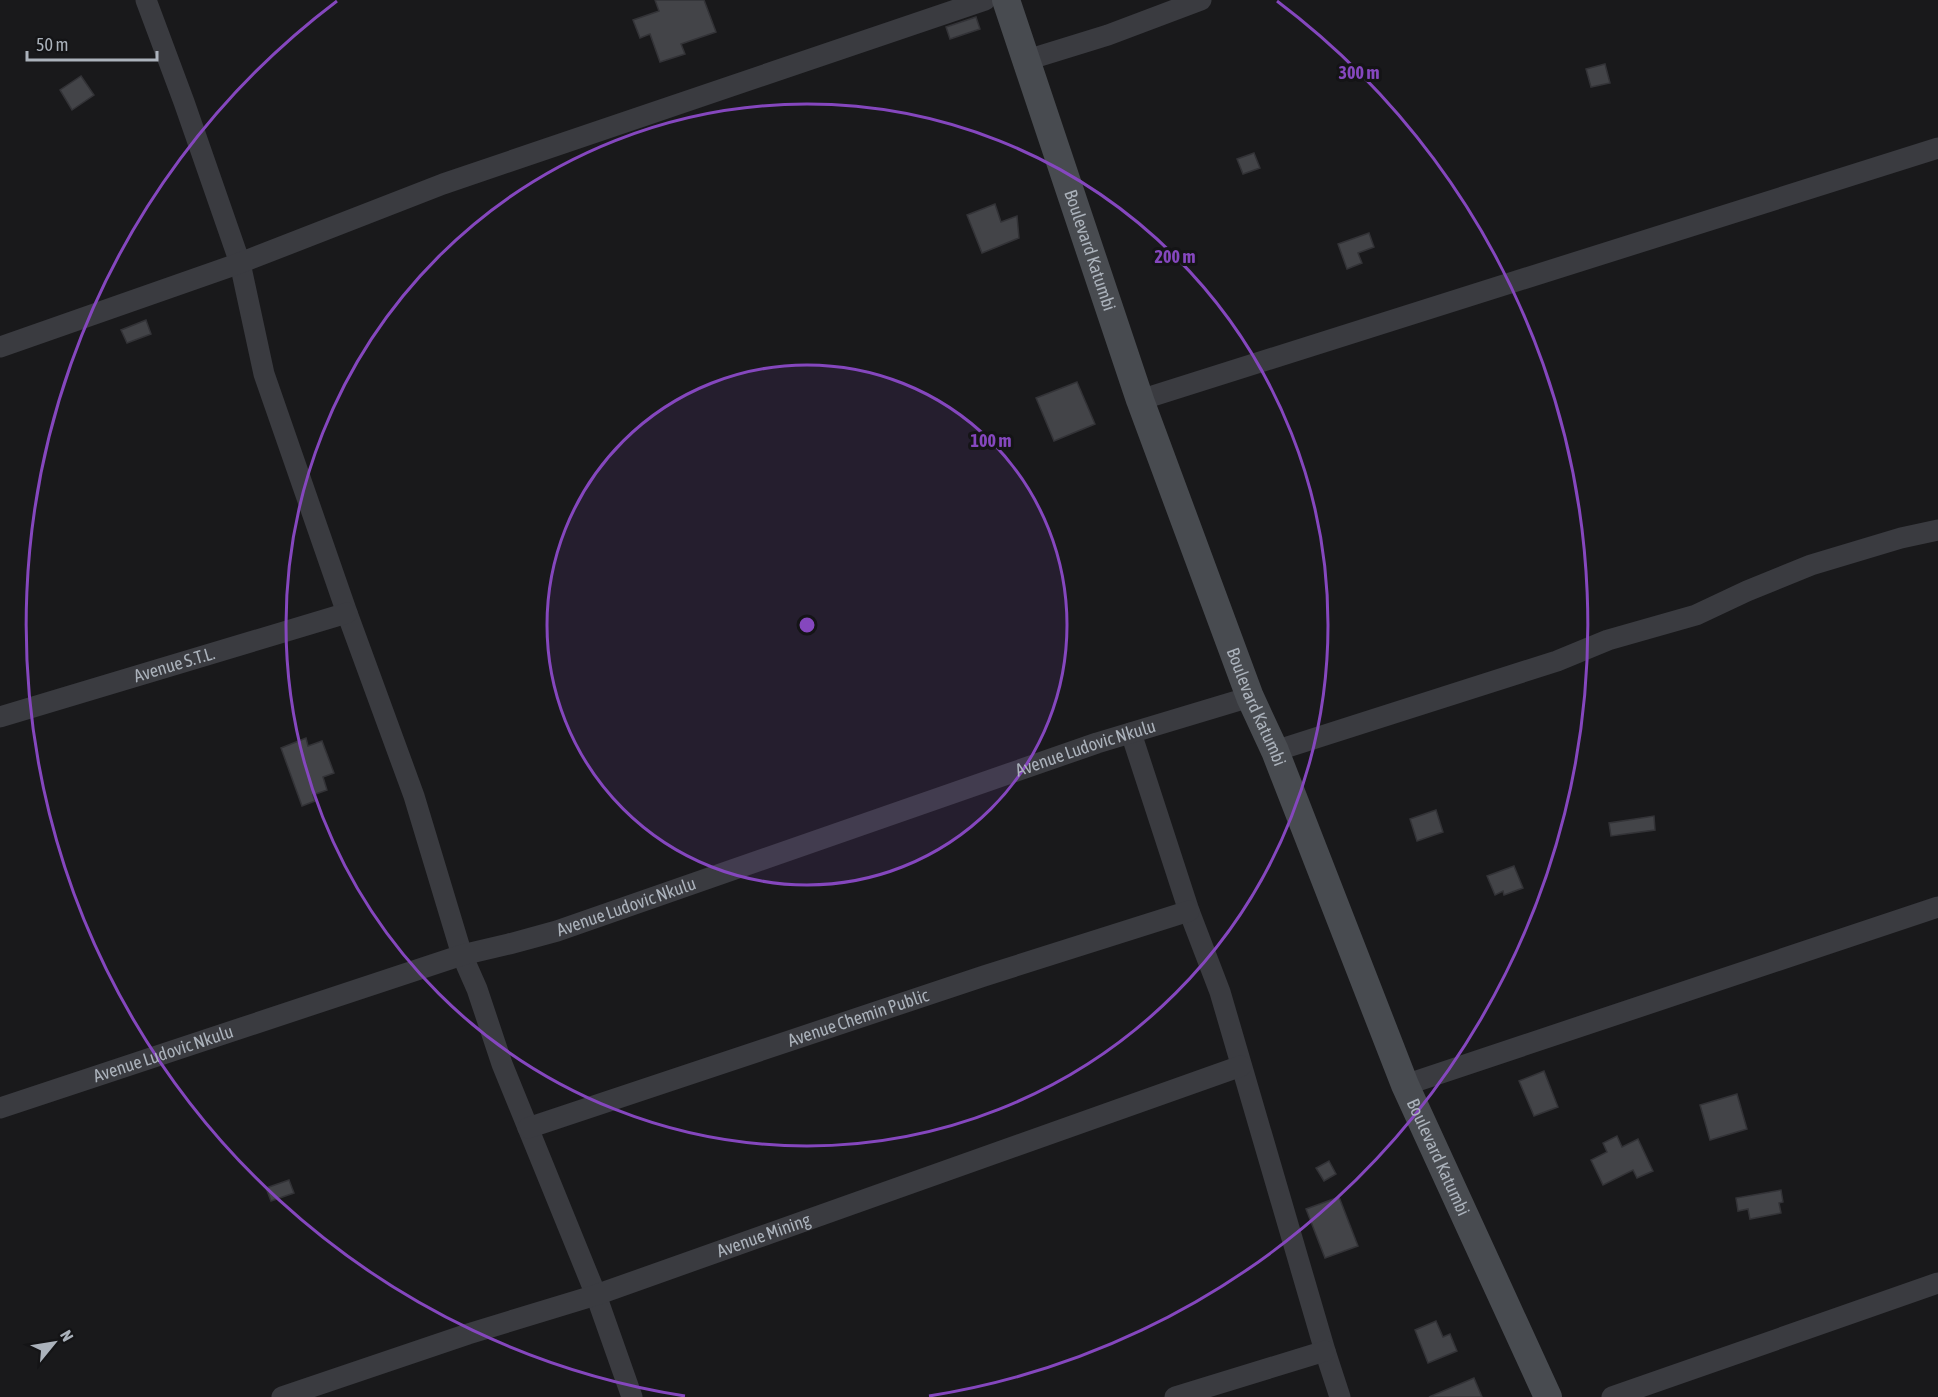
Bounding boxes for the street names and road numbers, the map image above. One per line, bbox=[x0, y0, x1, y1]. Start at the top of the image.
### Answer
street label: Boulevard Katumbi bbox=[1060, 187, 1120, 314]
street label: Avenue S.T.L. bbox=[131, 642, 217, 686]
street label: Boulevard Katumbi bbox=[1223, 645, 1291, 769]
street label: Avenue Ludovic Nkulu bbox=[1013, 715, 1158, 781]
street label: Avenue Ludovic Nkulu bbox=[554, 872, 699, 940]
street label: Avenue Chemin Public bbox=[785, 984, 932, 1051]
street label: Avenue Ludovic Nkulu bbox=[90, 1020, 236, 1086]
street label: Boulevard Katumbi bbox=[1403, 1095, 1475, 1219]
street label: Avenue Mining bbox=[714, 1209, 813, 1261]

